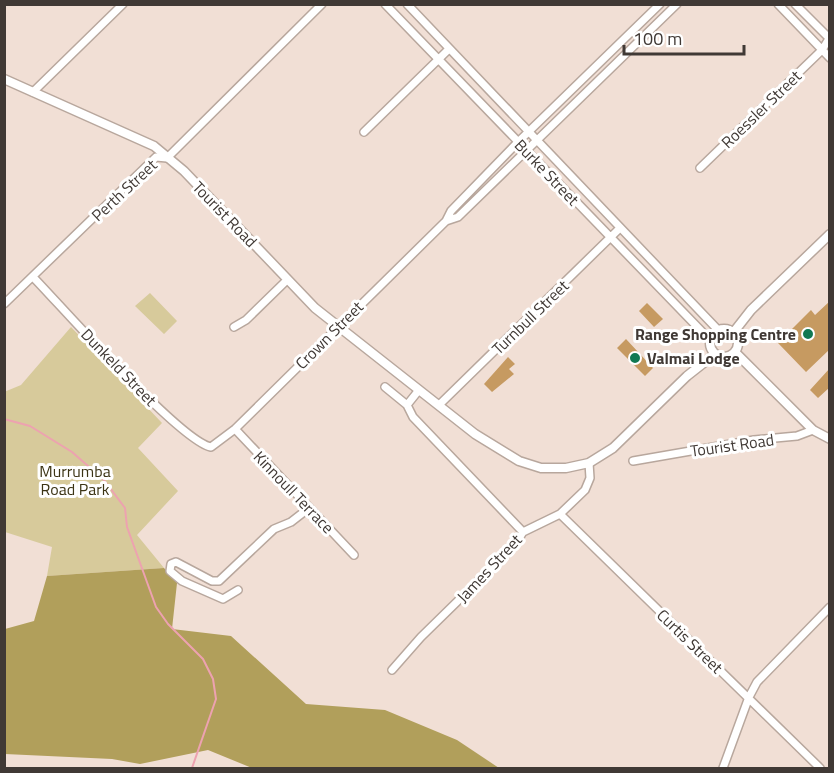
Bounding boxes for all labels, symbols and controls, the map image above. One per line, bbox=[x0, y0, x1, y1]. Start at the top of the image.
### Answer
scale bar bbox=[624, 18, 744, 56]
text: 100 m bbox=[633, 25, 682, 52]
street label: Roessler Street bbox=[716, 64, 807, 153]
street label: Burke Street bbox=[509, 133, 585, 211]
street label: Perth Street bbox=[86, 153, 162, 227]
street label: Tourist Road bbox=[187, 175, 263, 253]
street label: Turnbull Street bbox=[486, 274, 574, 360]
street label: Crown Street bbox=[289, 295, 369, 375]
place label: Range Shopping Centre bbox=[635, 322, 796, 346]
street label: Dunkeld Street bbox=[76, 323, 163, 412]
marker: Range Shopping Centre bbox=[801, 327, 815, 341]
place label: Valmai Lodge bbox=[647, 346, 740, 370]
marker: Valmai Lodge bbox=[628, 351, 642, 365]
street label: Tourist Road bbox=[689, 427, 775, 463]
street label: Kinnoull Terrace bbox=[248, 445, 340, 539]
park label: Murrumba Road Park bbox=[39, 459, 111, 501]
street label: James Street bbox=[451, 528, 527, 608]
street label: Curtis Street bbox=[651, 603, 729, 679]

